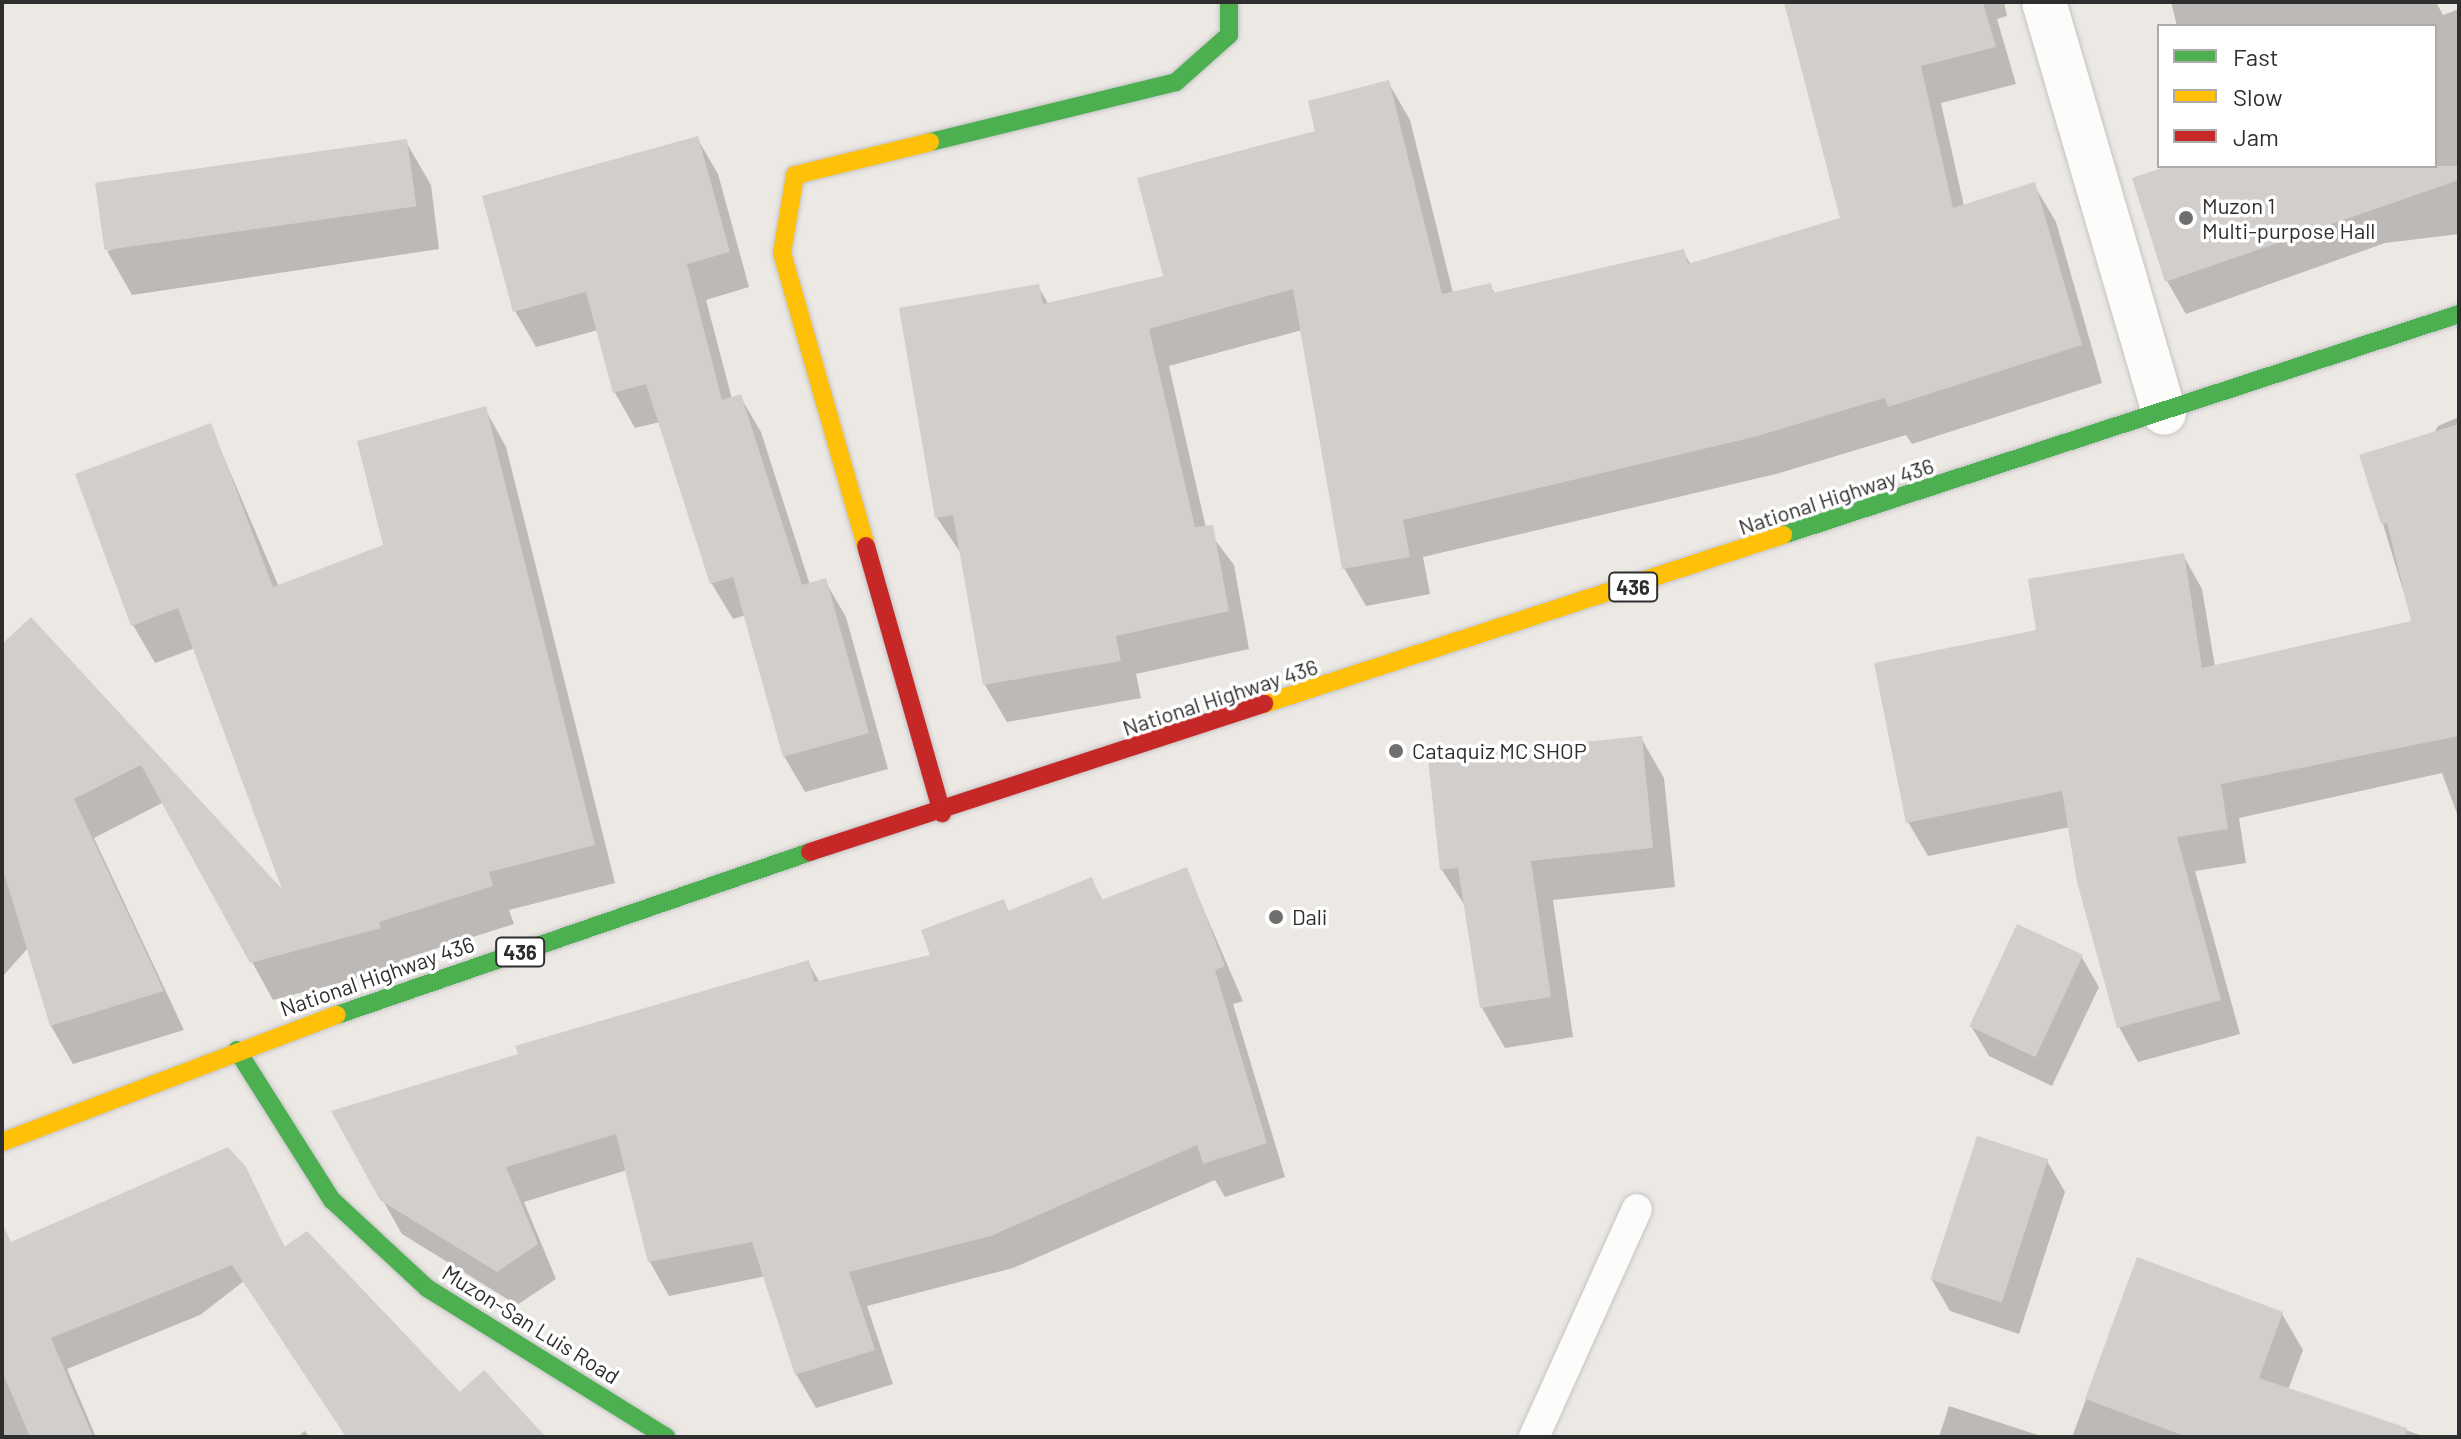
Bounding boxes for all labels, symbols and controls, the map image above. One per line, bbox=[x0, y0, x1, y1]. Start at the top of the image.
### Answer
legend bbox=[2157, 24, 2437, 168]
text: Fast bbox=[2233, 42, 2278, 71]
text: Slow bbox=[2233, 82, 2282, 111]
text: Jam bbox=[2233, 122, 2279, 151]
place label: Muzon 1 Multi-purpose Hall bbox=[2202, 192, 2375, 244]
marker: Muzon 1 Multi-purpose Hall bbox=[2177, 209, 2195, 227]
street label: National Highway 436 bbox=[1735, 452, 1937, 540]
road number: 436 bbox=[1607, 571, 1659, 603]
street label: National Highway 436 bbox=[1119, 653, 1321, 741]
place label: Cataquiz MC SHOP bbox=[1412, 738, 1587, 764]
marker: Cataquiz MC SHOP bbox=[1387, 742, 1405, 760]
place label: Dali bbox=[1292, 904, 1327, 930]
marker: Dali bbox=[1267, 908, 1285, 926]
street label: National Highway 436 bbox=[276, 930, 478, 1022]
road number: 436 bbox=[494, 936, 546, 968]
street label: Muzon-San Luis Road bbox=[438, 1259, 624, 1389]

